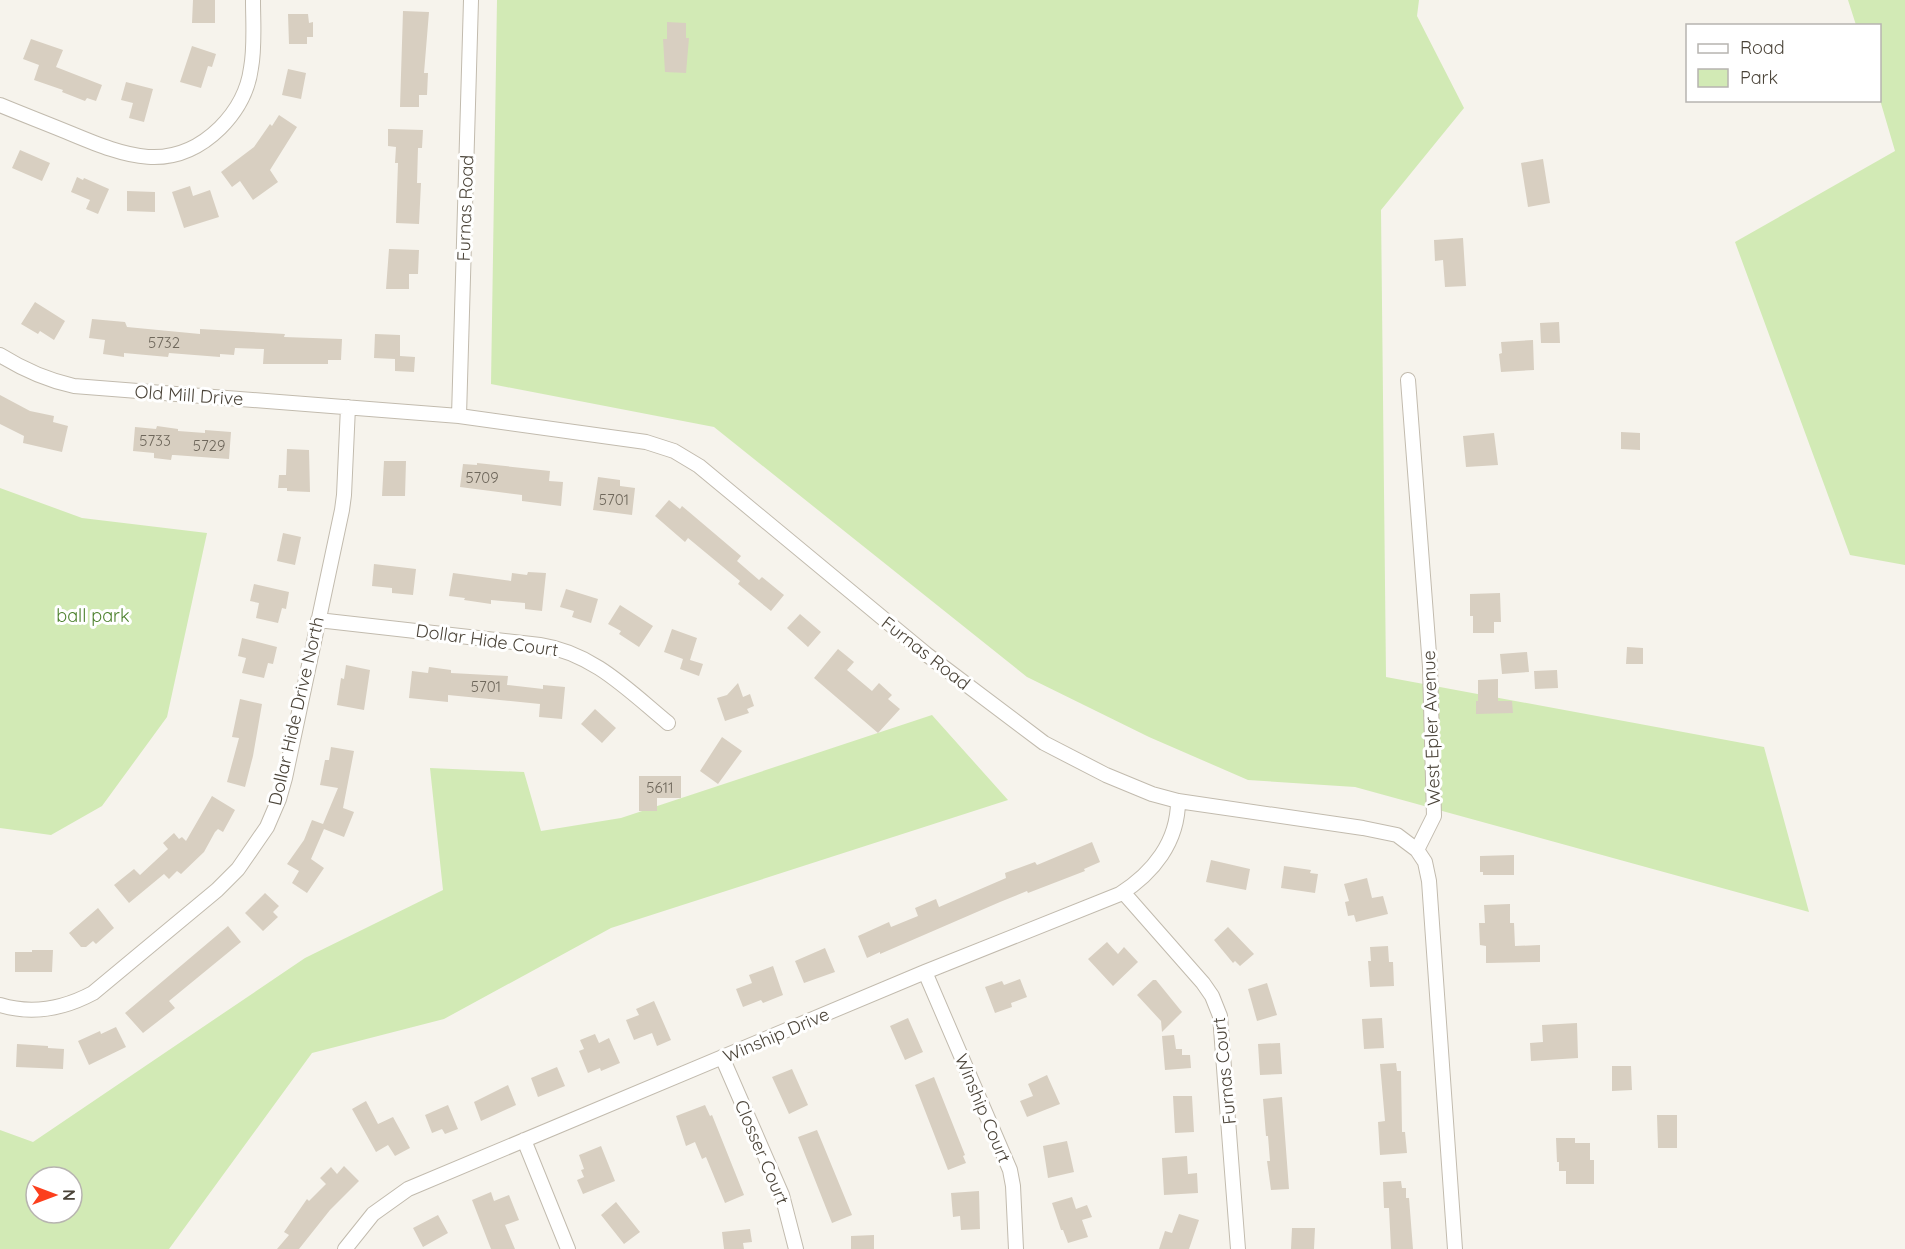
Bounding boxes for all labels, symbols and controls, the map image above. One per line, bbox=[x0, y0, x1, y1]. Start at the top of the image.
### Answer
legend bbox=[1686, 24, 1881, 102]
text: Road bbox=[1740, 36, 1785, 59]
text: Park bbox=[1740, 66, 1778, 89]
street label: Furnas Road bbox=[452, 154, 478, 262]
house number: 5732 bbox=[148, 333, 180, 352]
street label: Old Mill Drive bbox=[134, 380, 244, 410]
house number: 5733 bbox=[139, 431, 171, 450]
house number: 5729 bbox=[193, 436, 225, 455]
house number: 5709 bbox=[465, 468, 499, 487]
house number: 5701 bbox=[599, 490, 629, 509]
park label: ball park bbox=[56, 604, 130, 627]
street label: Furnas Road bbox=[877, 611, 975, 695]
street label: Dollar Hide Drive North bbox=[263, 614, 329, 808]
street label: Dollar Hide Court bbox=[414, 619, 560, 661]
street label: West Epler Avenue bbox=[1417, 650, 1445, 806]
house number: 5701 bbox=[471, 677, 501, 696]
house number: 5611 bbox=[646, 778, 674, 797]
street label: Winship Drive bbox=[719, 1002, 833, 1068]
street label: Furnas Court bbox=[1207, 1016, 1241, 1126]
street label: Winship Court bbox=[950, 1050, 1016, 1166]
street label: Closser Court bbox=[730, 1096, 794, 1208]
north arrow bbox=[24, 1165, 84, 1225]
text: N bbox=[59, 1189, 79, 1201]

